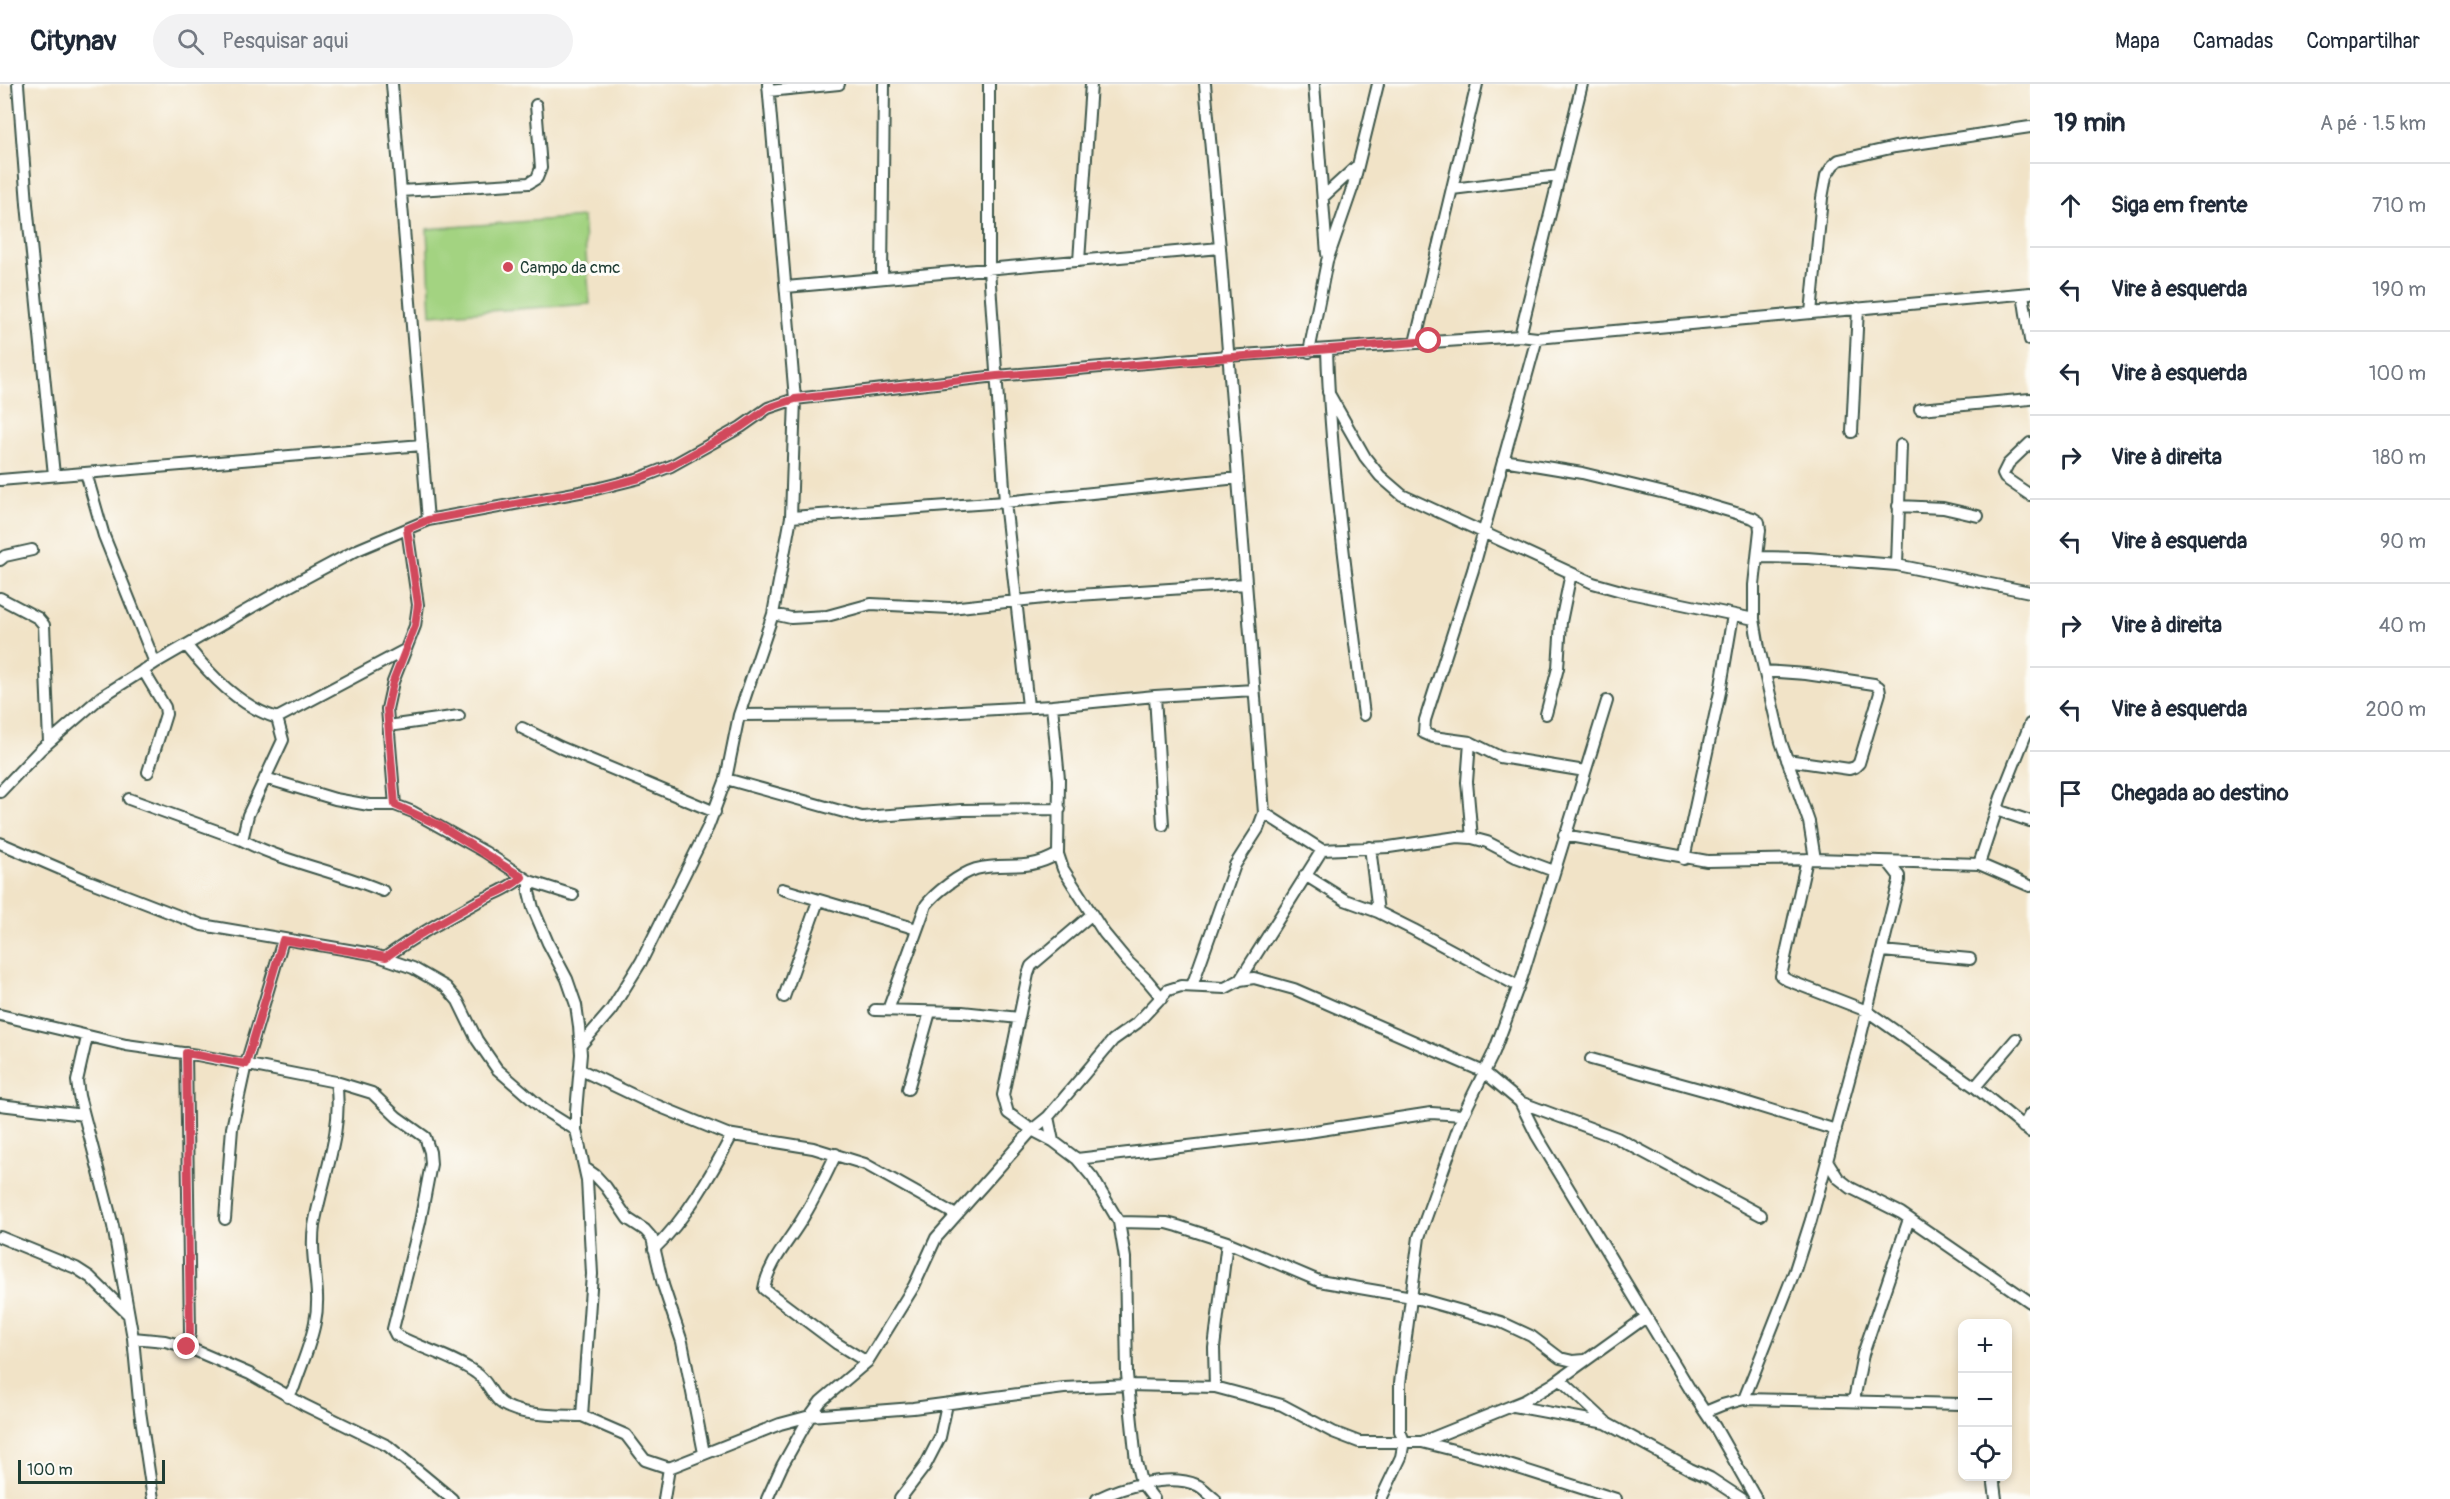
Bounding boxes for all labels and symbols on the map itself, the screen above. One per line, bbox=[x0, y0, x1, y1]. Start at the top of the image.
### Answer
place label: Campo da cmc bbox=[520, 258, 620, 278]
marker: Campo da cmc bbox=[501, 260, 515, 274]
route start bbox=[1415, 327, 1441, 353]
route end bbox=[173, 1333, 199, 1359]
scale bar bbox=[18, 1457, 165, 1484]

